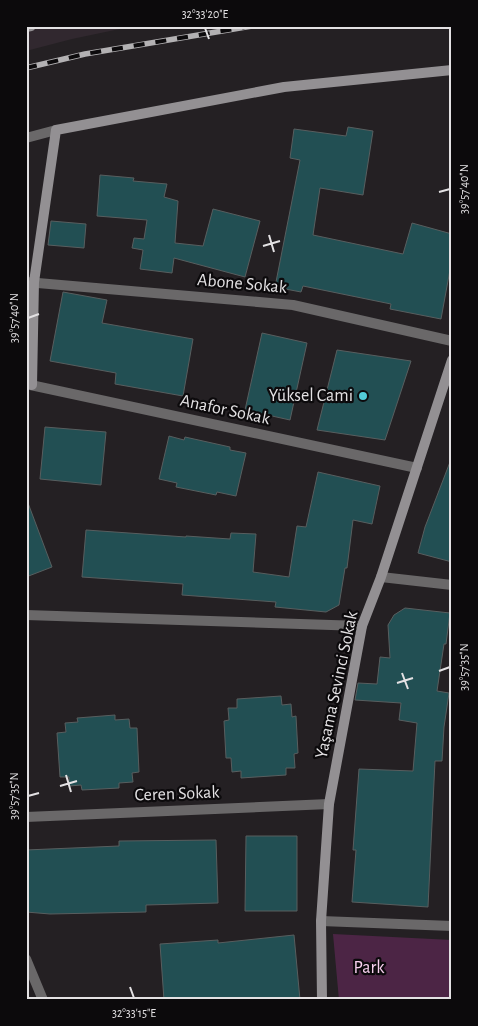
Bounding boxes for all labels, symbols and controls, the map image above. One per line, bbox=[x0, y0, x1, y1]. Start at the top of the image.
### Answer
text: 32°33'20"E bbox=[182, 8, 229, 20]
text: 39°57'40"N bbox=[458, 164, 470, 214]
street label: Abone Sokak bbox=[196, 271, 289, 297]
text: 39°57'40"N bbox=[8, 293, 20, 343]
place label: Yüksel Cami bbox=[269, 387, 353, 405]
marker: Yüksel Cami bbox=[357, 390, 369, 402]
street label: Anafor Sokak bbox=[178, 392, 272, 428]
street label: Yaşama Sevinci Sokak bbox=[313, 609, 362, 760]
text: 39°57'35"N bbox=[458, 643, 470, 691]
text: 39°57'35"N bbox=[8, 772, 20, 820]
street label: Ceren Sokak bbox=[134, 783, 221, 804]
park label: Park bbox=[353, 959, 385, 977]
text: 32°33'15"E bbox=[112, 1007, 156, 1019]

